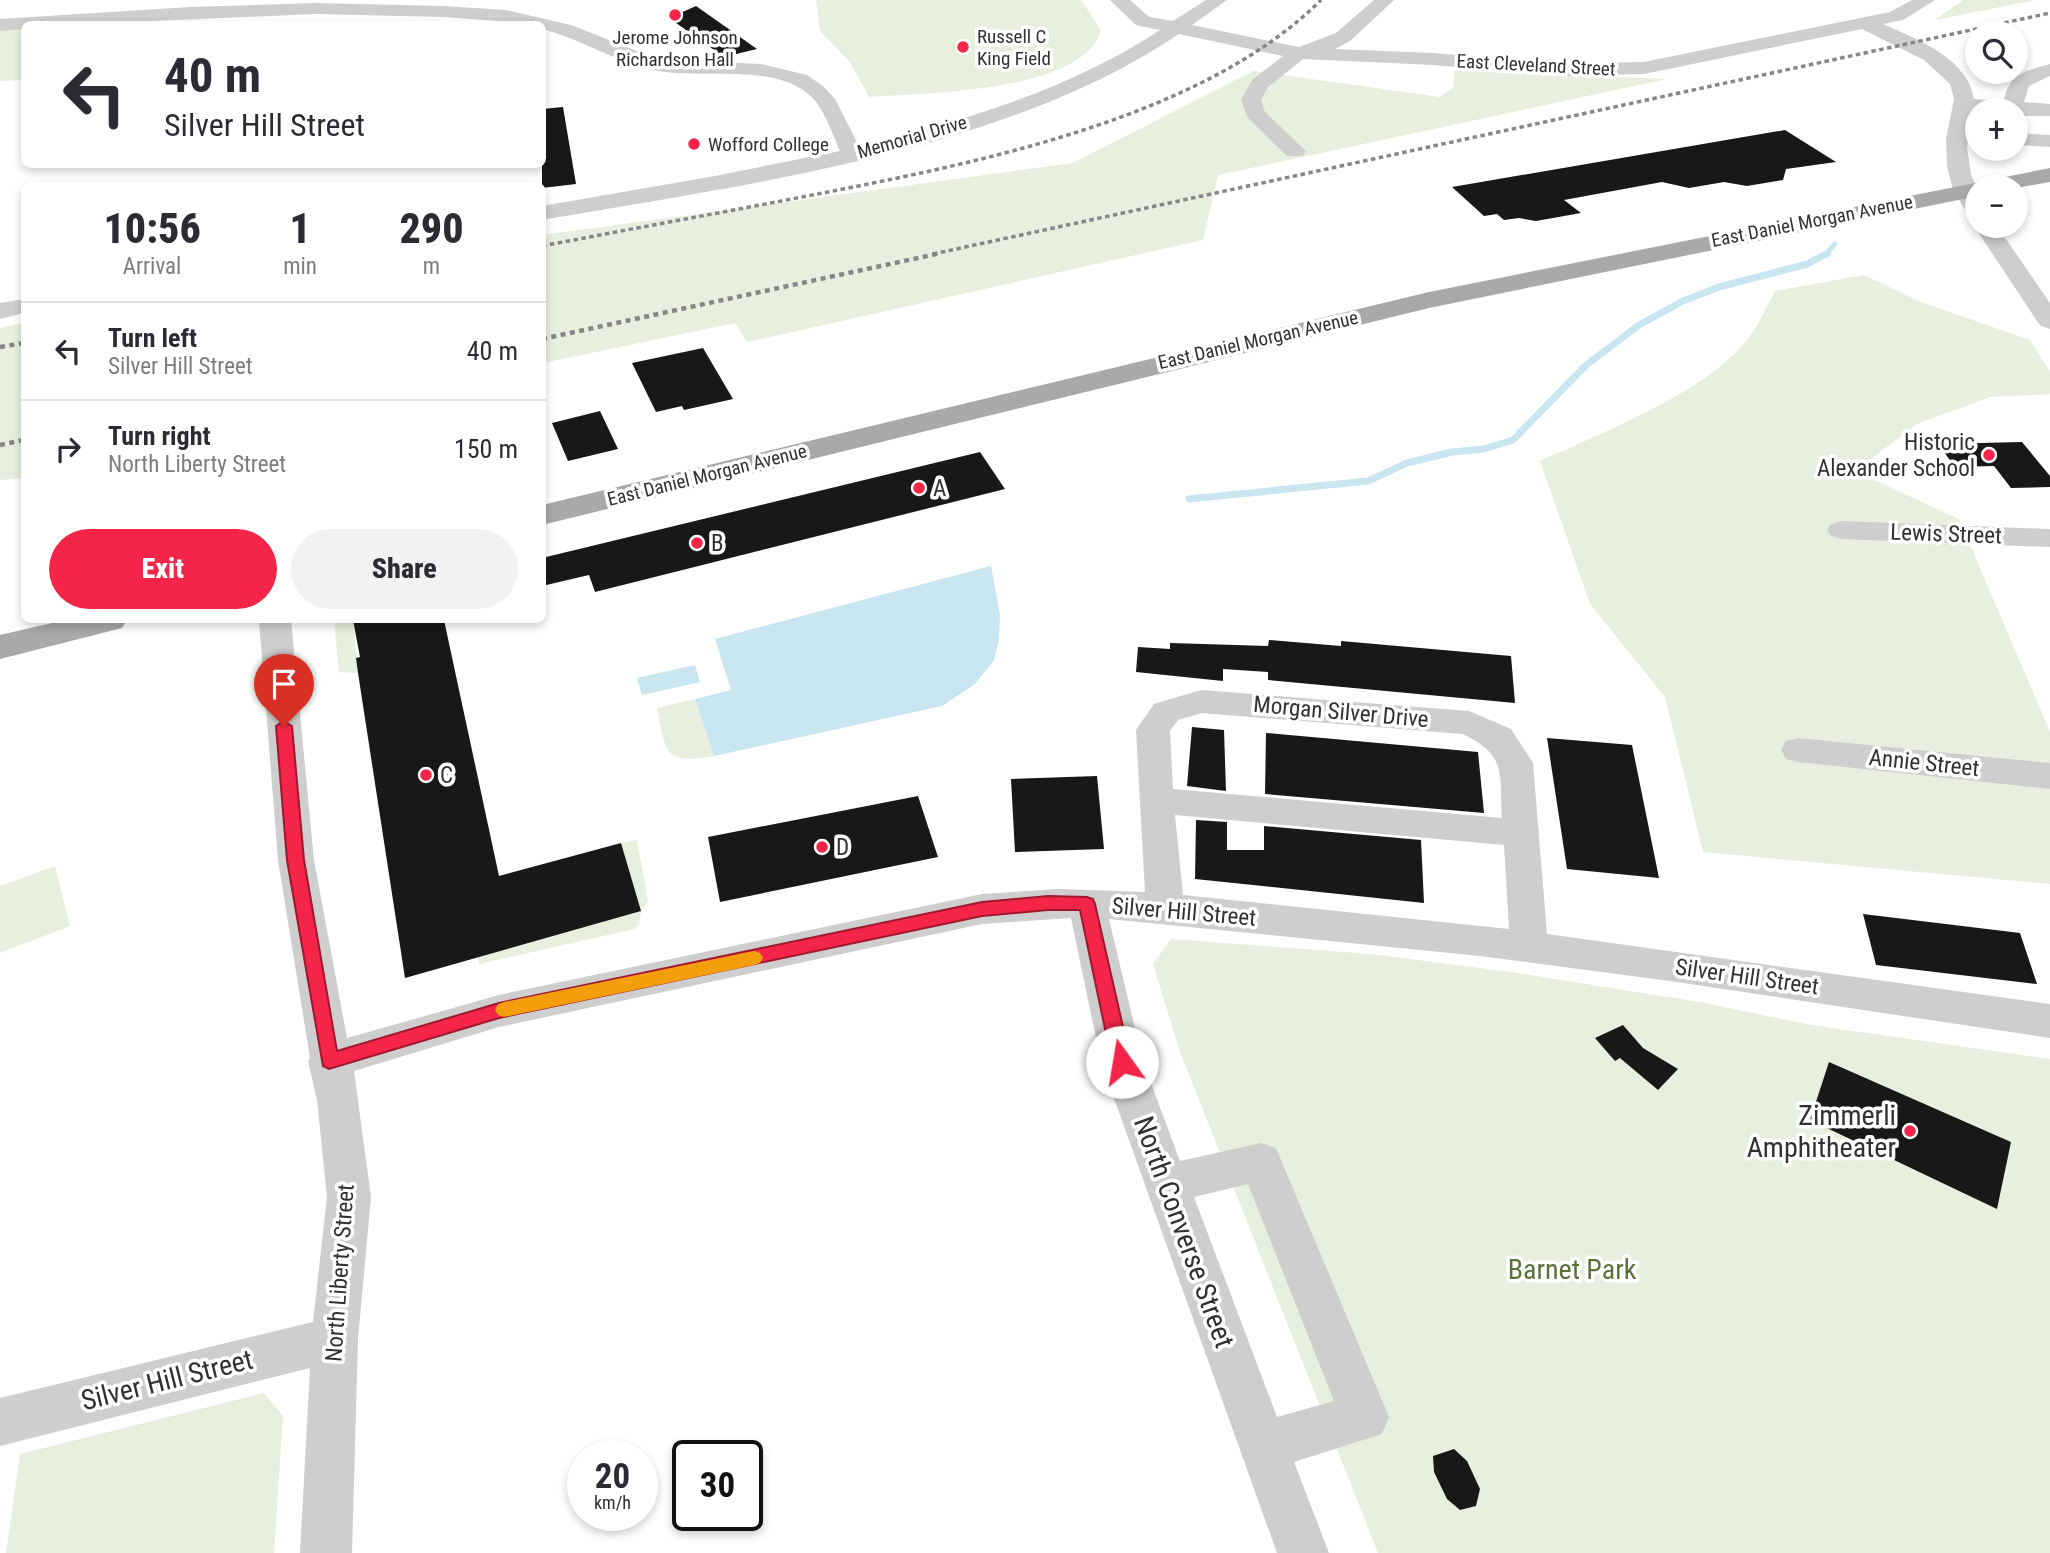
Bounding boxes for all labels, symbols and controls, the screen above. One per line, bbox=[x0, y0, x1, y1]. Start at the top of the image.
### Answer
marker: Jerome Johnson Richardson Hall bbox=[667, 7, 683, 23]
map controls bbox=[1965, 21, 2028, 238]
button: search bbox=[1965, 21, 2028, 84]
place label: Russell C King Field bbox=[977, 25, 1051, 70]
place label: Jerome Johnson Richardson Hall bbox=[612, 26, 738, 71]
marker: Russell C King Field bbox=[955, 39, 971, 55]
text: 40 m bbox=[164, 47, 261, 104]
icon: left bbox=[49, 49, 140, 140]
street label: East Cleveland Street bbox=[1456, 49, 1616, 81]
button: + bbox=[1965, 98, 2028, 161]
text: Silver Hill Street bbox=[164, 106, 365, 144]
street label: Memorial Drive bbox=[855, 110, 970, 164]
place label: Wofford College bbox=[708, 133, 829, 156]
marker: Wofford College bbox=[686, 136, 702, 152]
button: − bbox=[1965, 175, 2028, 238]
street label: East Daniel Morgan Avenue bbox=[1709, 190, 1915, 252]
text: 10:56 bbox=[103, 204, 201, 253]
text: 1 bbox=[289, 204, 311, 253]
text: 290 bbox=[399, 204, 464, 253]
text: Arrival bbox=[123, 253, 181, 280]
text: min bbox=[283, 253, 317, 280]
text: m bbox=[423, 253, 440, 280]
street label: East Daniel Morgan Avenue bbox=[1156, 306, 1360, 374]
text: Turn left bbox=[108, 323, 197, 353]
icon: left bbox=[49, 332, 87, 370]
text: 40 m bbox=[467, 336, 518, 366]
text: Silver Hill Street bbox=[108, 353, 253, 380]
text: Turn right bbox=[108, 421, 210, 451]
place label: Historic Alexander School bbox=[1817, 429, 1975, 482]
icon: right bbox=[49, 430, 87, 468]
text: 150 m bbox=[454, 434, 518, 464]
street label: East Daniel Morgan Avenue bbox=[605, 439, 809, 511]
marker: Historic Alexander School bbox=[1981, 447, 1997, 463]
text: North Liberty Street bbox=[108, 451, 286, 478]
place label: A bbox=[933, 475, 946, 502]
marker: A bbox=[911, 480, 927, 496]
street label: Lewis Street bbox=[1890, 519, 2002, 549]
button: Exit bbox=[49, 529, 277, 609]
button: Share bbox=[291, 529, 518, 609]
place label: B bbox=[711, 530, 724, 557]
marker: B bbox=[689, 535, 705, 551]
pin bbox=[254, 654, 314, 726]
icon: arrive bbox=[265, 665, 303, 703]
street label: Morgan Silver Drive bbox=[1252, 691, 1430, 733]
street label: Annie Street bbox=[1868, 744, 1980, 782]
place label: C bbox=[440, 762, 453, 789]
marker: C bbox=[418, 767, 434, 783]
place label: D bbox=[836, 834, 849, 861]
marker: D bbox=[814, 839, 830, 855]
street label: Silver Hill Street bbox=[1111, 892, 1257, 932]
street label: Silver Hill Street bbox=[1674, 954, 1820, 1000]
position arrow bbox=[1085, 1025, 1159, 1099]
place label: Zimmerli Amphitheater bbox=[1747, 1099, 1896, 1164]
street label: North Converse Street bbox=[1127, 1112, 1241, 1352]
marker: Zimmerli Amphitheater bbox=[1902, 1123, 1918, 1139]
street label: North Liberty Street bbox=[320, 1183, 360, 1363]
park label: Barnet Park bbox=[1508, 1253, 1637, 1286]
street label: Silver Hill Street bbox=[78, 1343, 256, 1417]
speed limit sign: 30 bbox=[672, 1440, 763, 1531]
text: 20 bbox=[595, 1456, 630, 1497]
text: km/h bbox=[594, 1492, 631, 1513]

